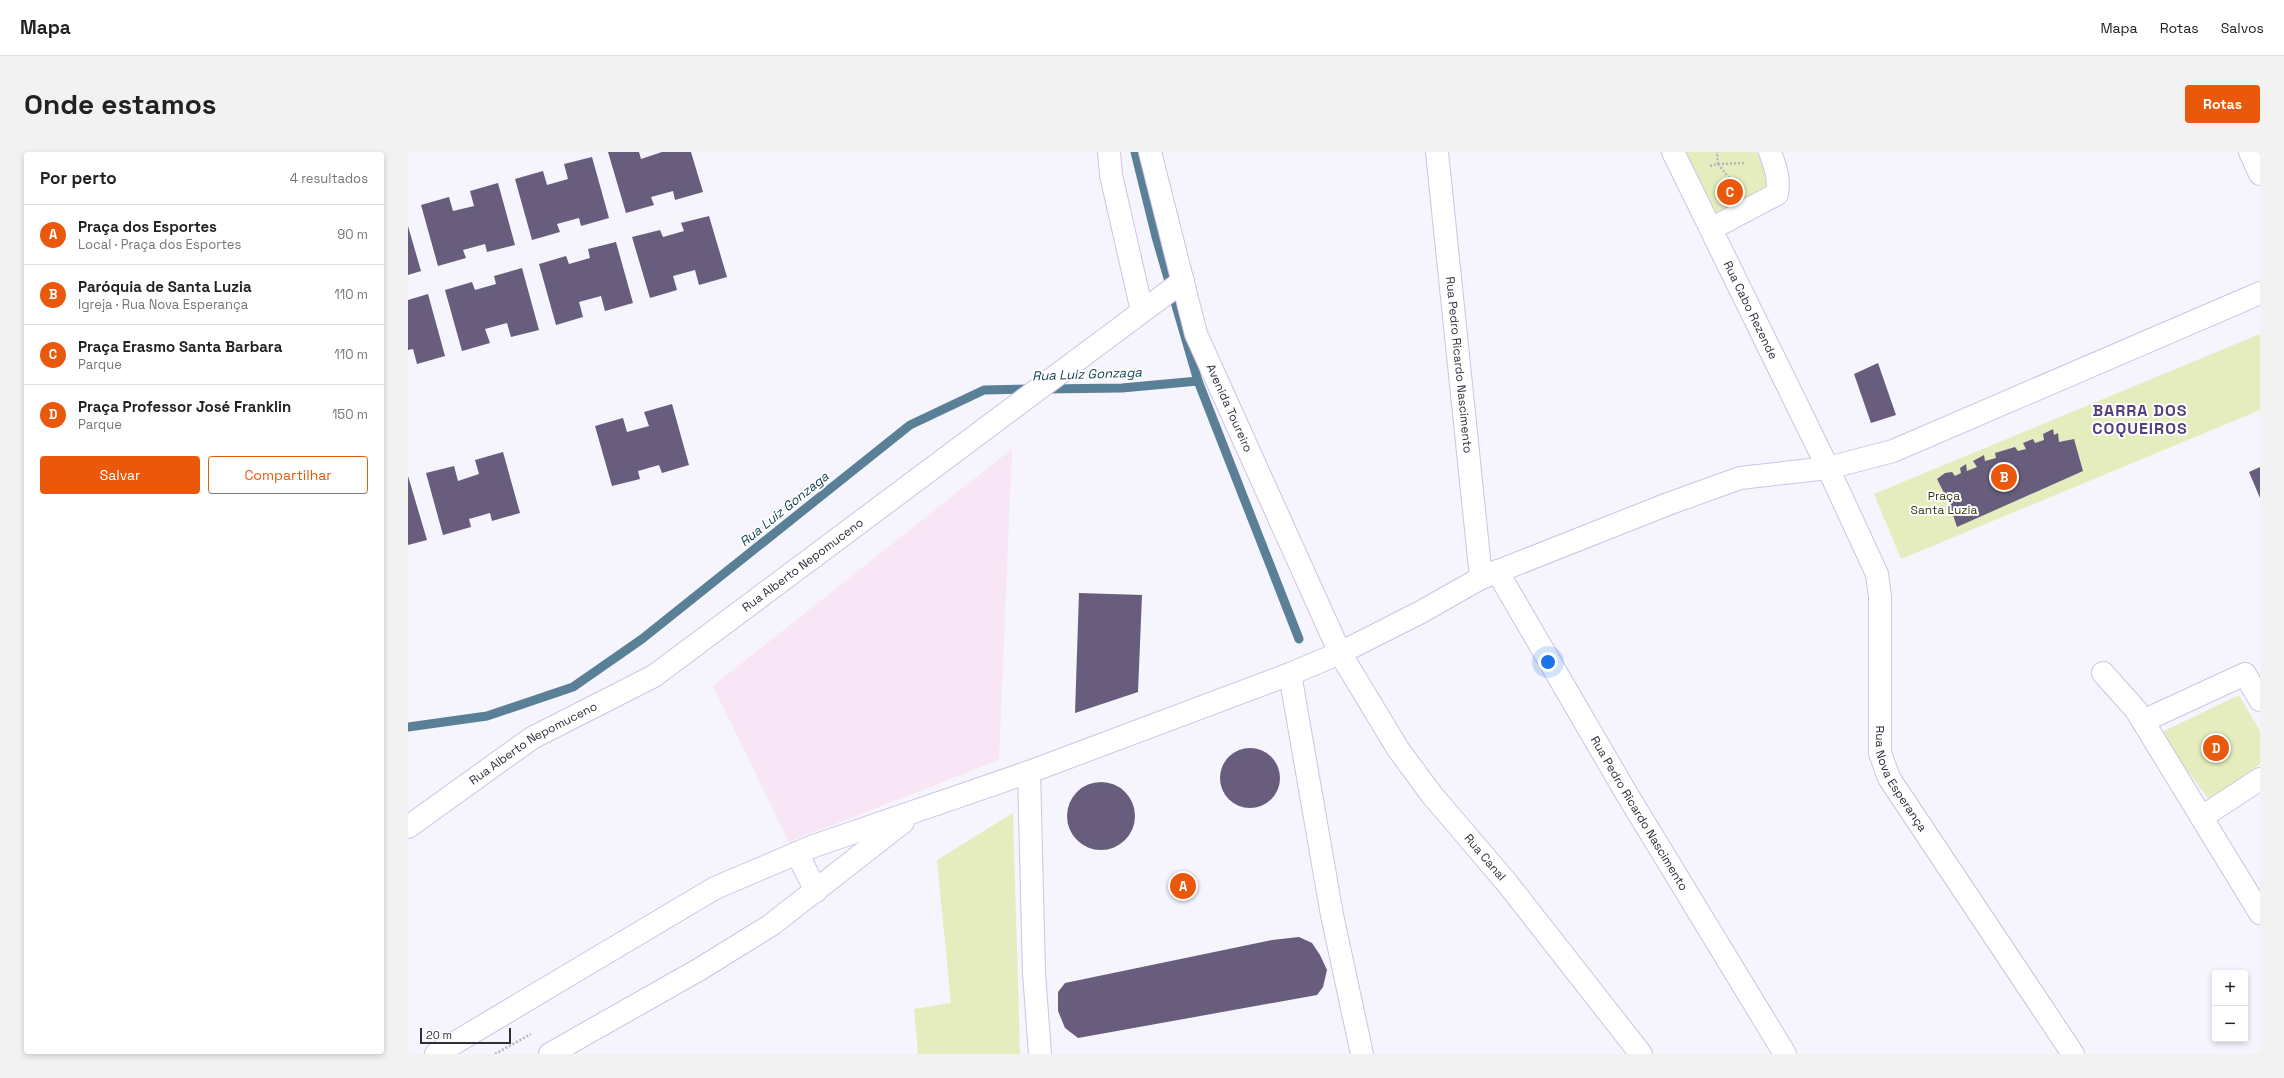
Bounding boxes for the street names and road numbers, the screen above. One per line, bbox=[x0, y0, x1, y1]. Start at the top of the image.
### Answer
street label: Rua Cabo Rezende bbox=[1720, 258, 1781, 362]
street label: Rua Pedro Ricardo Nascimento bbox=[1442, 276, 1476, 454]
street label: Avenida Toureiro bbox=[1203, 361, 1256, 455]
street label: Rua Alberto Nepomuceno bbox=[739, 514, 866, 616]
street label: Rua Alberto Nepomuceno bbox=[466, 698, 600, 788]
street label: Rua Nova Esperança bbox=[1872, 726, 1931, 835]
street label: Rua Pedro Ricardo Nascimento bbox=[1587, 733, 1692, 894]
street label: Rua Canal bbox=[1461, 831, 1510, 884]

